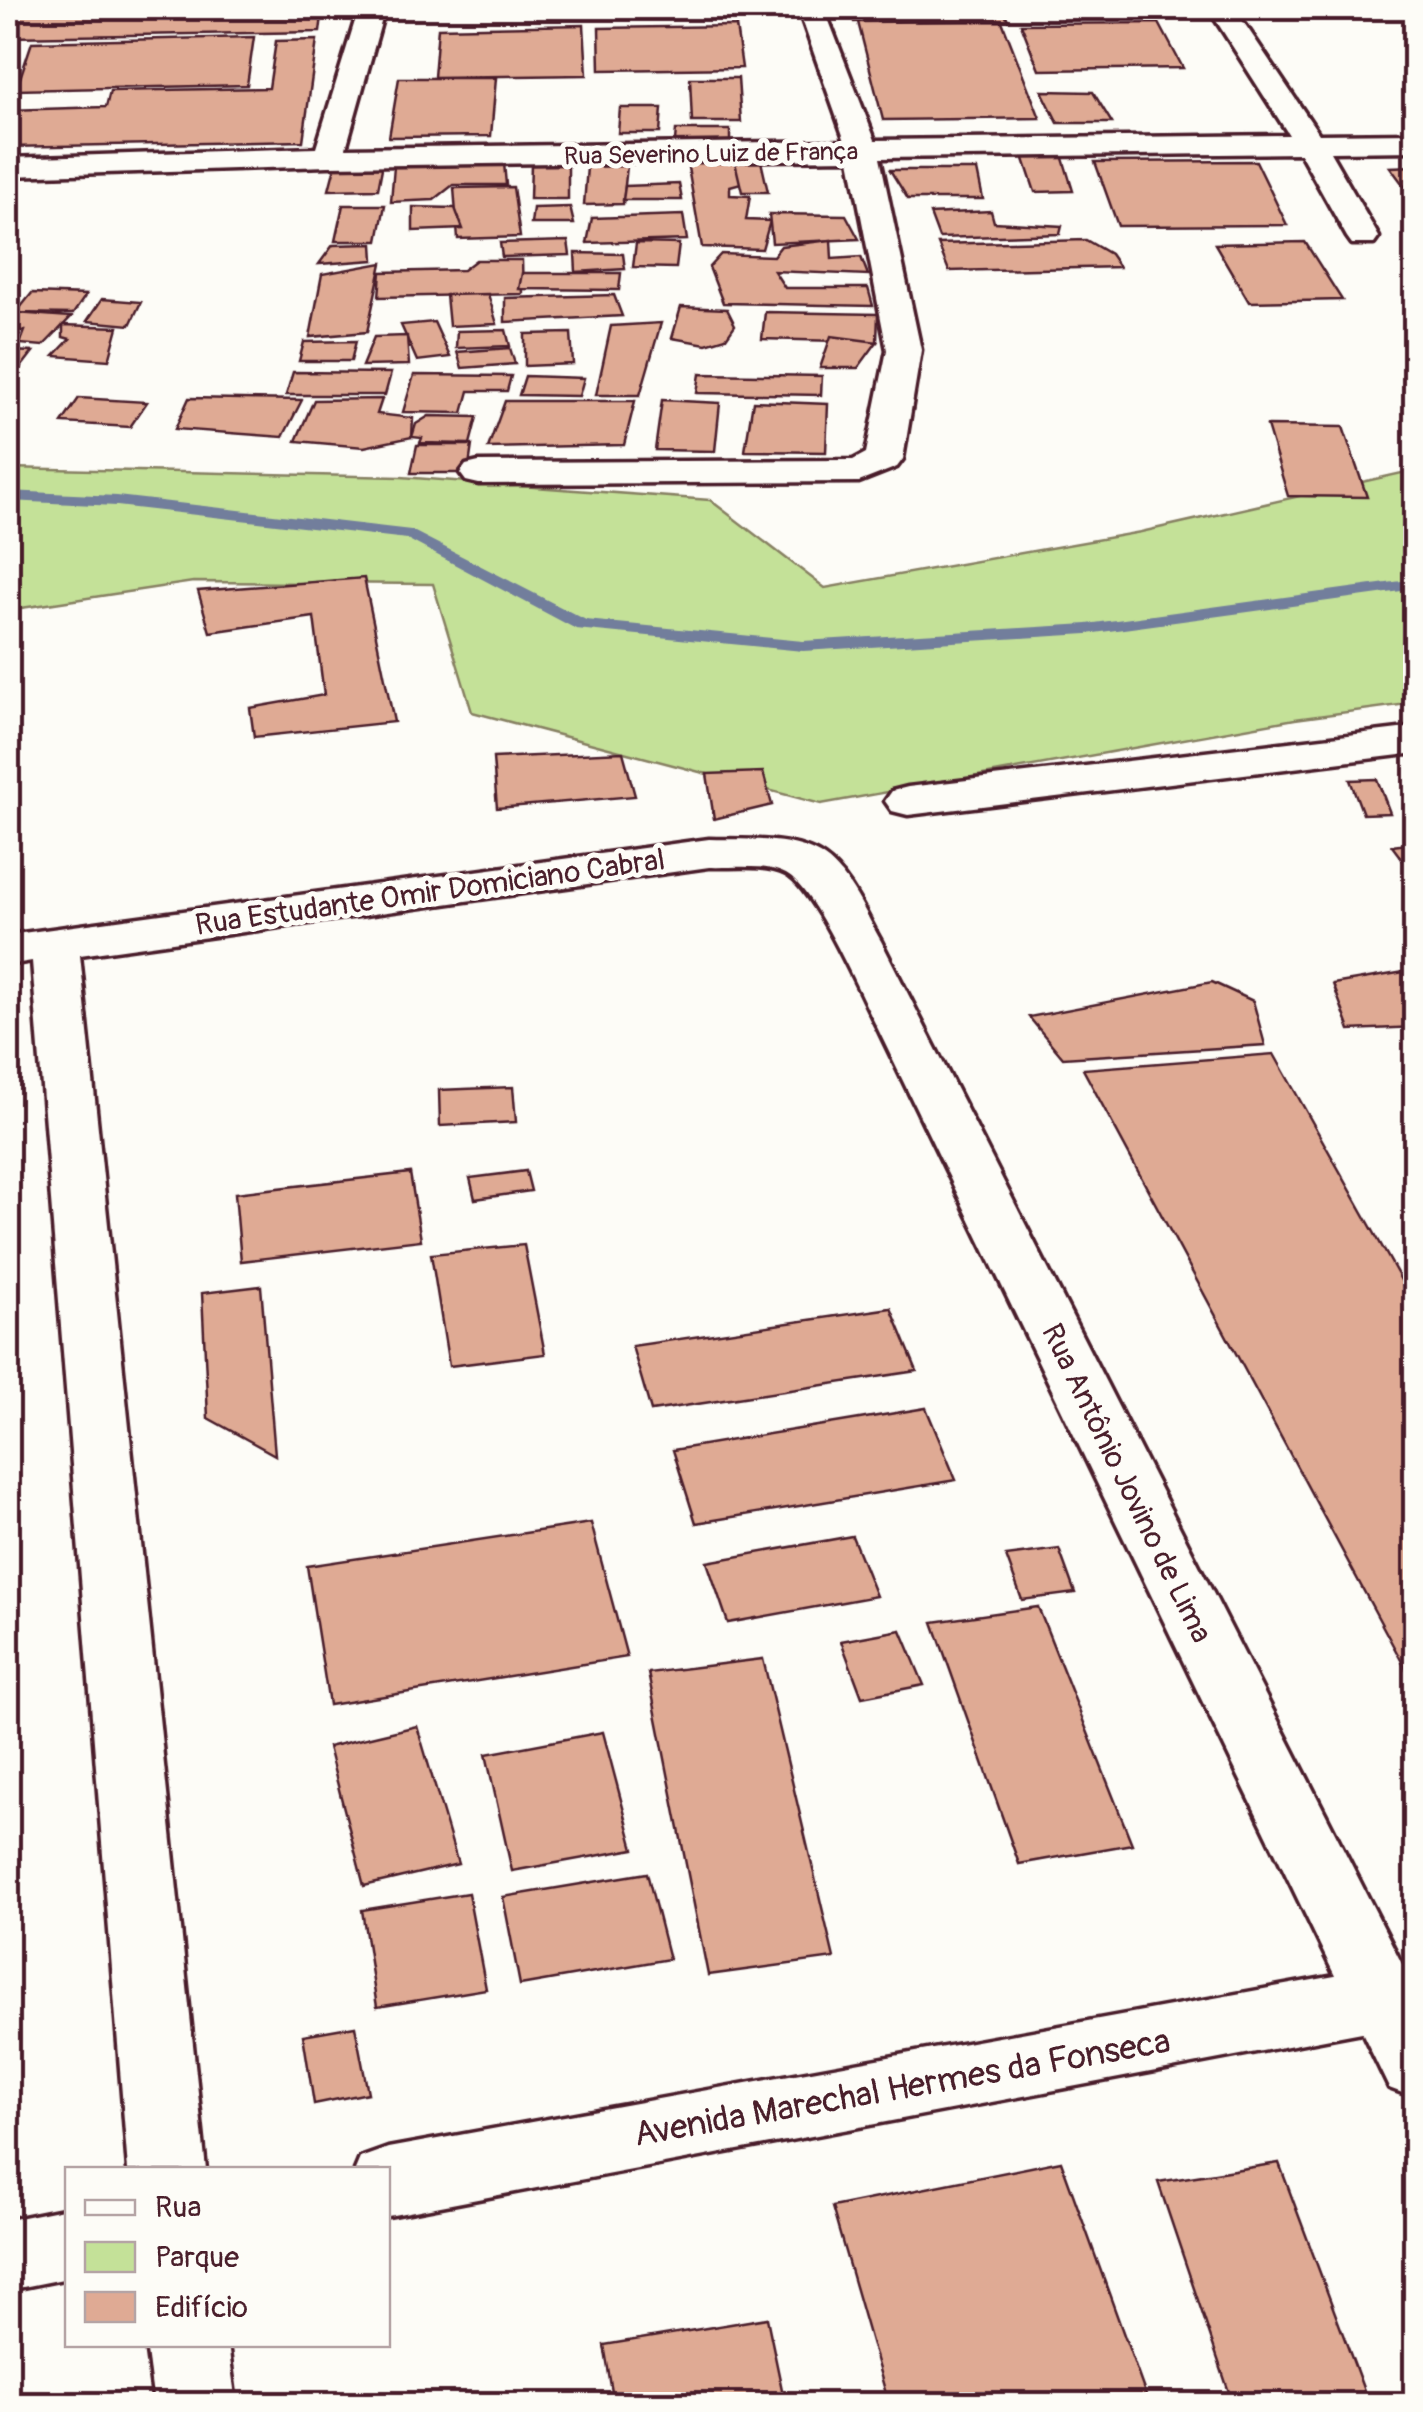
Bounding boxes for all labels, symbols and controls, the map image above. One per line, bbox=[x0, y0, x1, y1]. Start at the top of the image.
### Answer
street label: Rua Severino Luiz de França bbox=[563, 136, 859, 173]
street label: Rua Estudante Omir Domiciano Cabral bbox=[193, 841, 667, 944]
street label: Rua Antônio Jovino de Lima bbox=[1033, 1318, 1220, 1649]
street label: Avenida Marechal Hermes da Fonseca bbox=[631, 2019, 1174, 2157]
legend bbox=[65, 2167, 390, 2347]
text: Rua bbox=[155, 2189, 201, 2226]
text: Parque bbox=[155, 2239, 239, 2276]
text: Edifício bbox=[155, 2289, 248, 2326]

